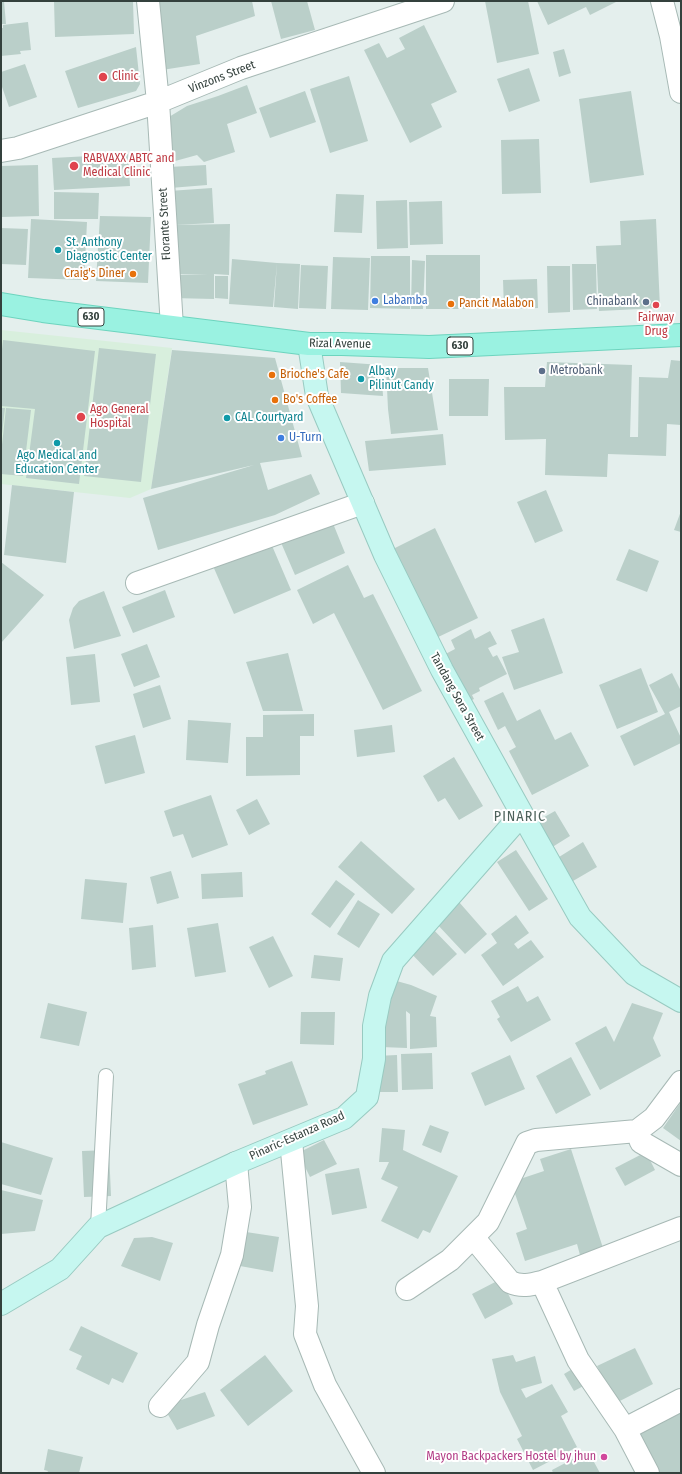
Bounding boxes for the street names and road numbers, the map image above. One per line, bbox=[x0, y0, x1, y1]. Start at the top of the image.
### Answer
street label: Vinzons Street bbox=[187, 58, 257, 96]
street label: Florante Street bbox=[156, 187, 174, 261]
road number: 630 bbox=[78, 308, 104, 326]
street label: Rizal Avenue bbox=[309, 336, 371, 352]
road number: 630 bbox=[447, 337, 473, 355]
street label: Tandang Sora Street bbox=[427, 650, 487, 744]
street label: Pinaric-Estanza Road bbox=[247, 1109, 347, 1163]

